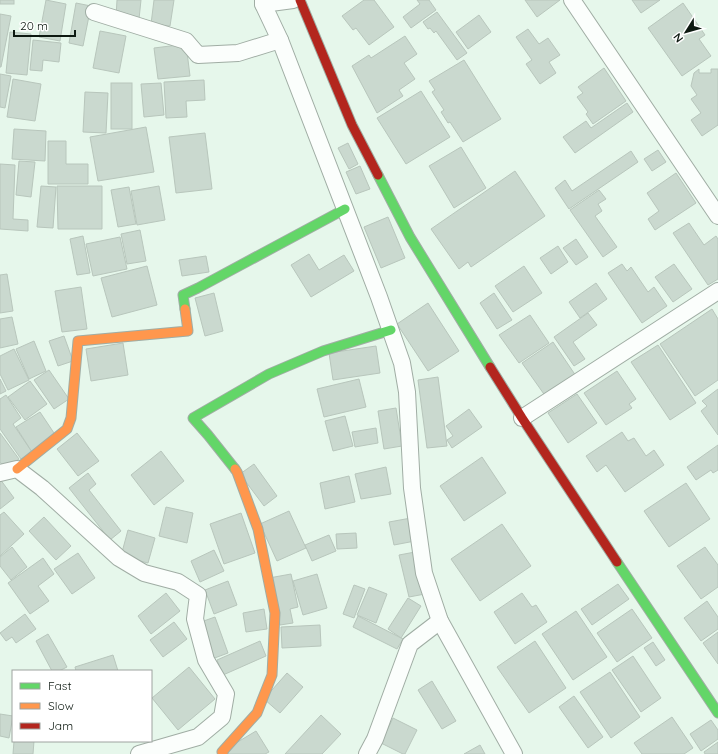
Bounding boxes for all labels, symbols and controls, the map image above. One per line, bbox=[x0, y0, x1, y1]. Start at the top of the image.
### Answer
scale bar bbox=[14, 12, 75, 38]
north arrow bbox=[666, 12, 706, 52]
text: 20 m bbox=[20, 18, 48, 33]
text: N bbox=[670, 31, 686, 45]
legend bbox=[12, 670, 152, 742]
text: Fast bbox=[48, 678, 72, 693]
text: Slow bbox=[48, 698, 74, 713]
text: Jam bbox=[48, 718, 73, 733]

